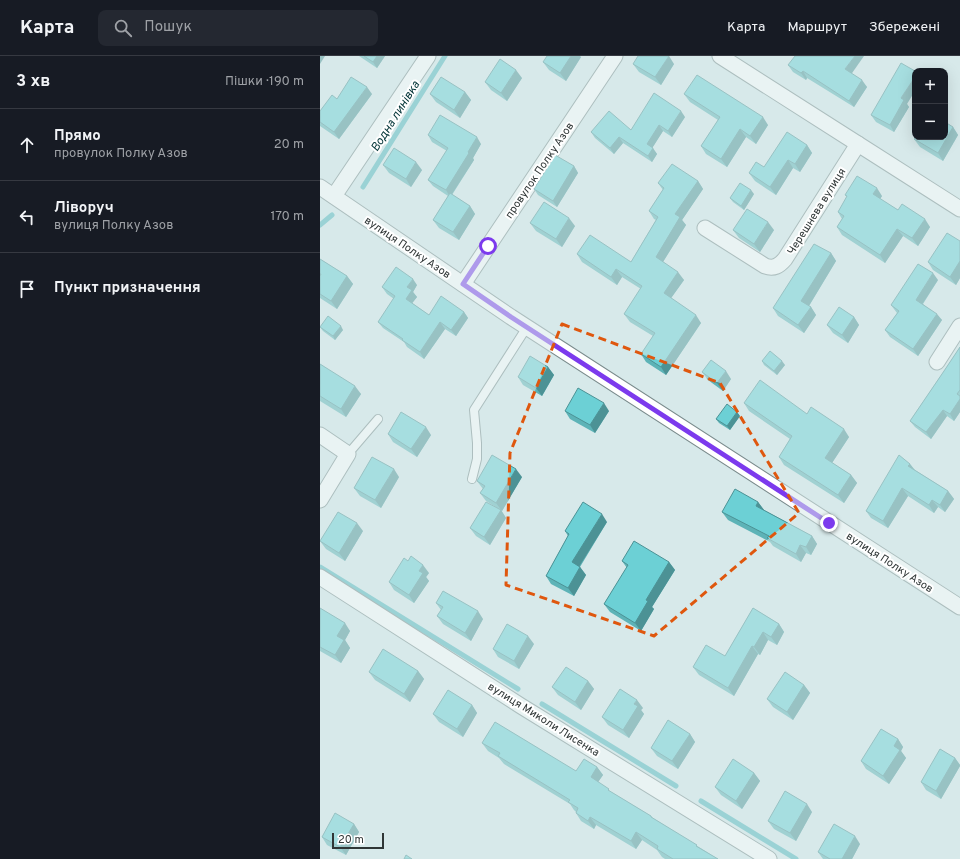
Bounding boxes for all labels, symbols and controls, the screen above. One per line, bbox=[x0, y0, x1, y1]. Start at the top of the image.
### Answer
search box bbox=[98, 10, 378, 46]
text: Карта bbox=[20, 16, 74, 40]
icon: search bbox=[112, 17, 134, 39]
text: Пошук bbox=[144, 18, 192, 37]
text: Карта bbox=[727, 19, 765, 36]
text: Маршрут bbox=[787, 19, 847, 36]
text: Збережені bbox=[869, 19, 940, 36]
map controls bbox=[912, 68, 948, 140]
button: + bbox=[912, 68, 948, 104]
text: 3 хв bbox=[16, 71, 50, 93]
text: Пішки · 190 m bbox=[225, 74, 304, 90]
water label: Водна линівка bbox=[368, 77, 424, 155]
button: − bbox=[912, 104, 948, 140]
street label: провулок Полку Азов bbox=[502, 120, 577, 221]
text: Прямо bbox=[54, 127, 101, 146]
icon: ahead bbox=[16, 134, 38, 156]
text: 20 m bbox=[274, 137, 304, 153]
text: провулок Полку Азов bbox=[54, 146, 188, 162]
street label: Черешнева вулиця bbox=[784, 166, 849, 258]
text: Ліворуч bbox=[54, 199, 114, 218]
icon: left bbox=[16, 206, 38, 228]
text: 170 m bbox=[270, 209, 304, 225]
street label: вулиця Полку Азов bbox=[362, 214, 453, 282]
text: вулиця Полку Азов bbox=[54, 218, 173, 234]
route start bbox=[479, 237, 497, 255]
icon: arrive bbox=[16, 278, 38, 300]
text: Пункт призначення bbox=[54, 279, 201, 298]
route end bbox=[820, 514, 838, 532]
street label: вулиця Полку Азов bbox=[843, 529, 936, 596]
street label: вулиця Миколи Лисенка bbox=[485, 680, 602, 760]
scale bar bbox=[332, 831, 384, 850]
text: 20 m bbox=[338, 833, 364, 847]

